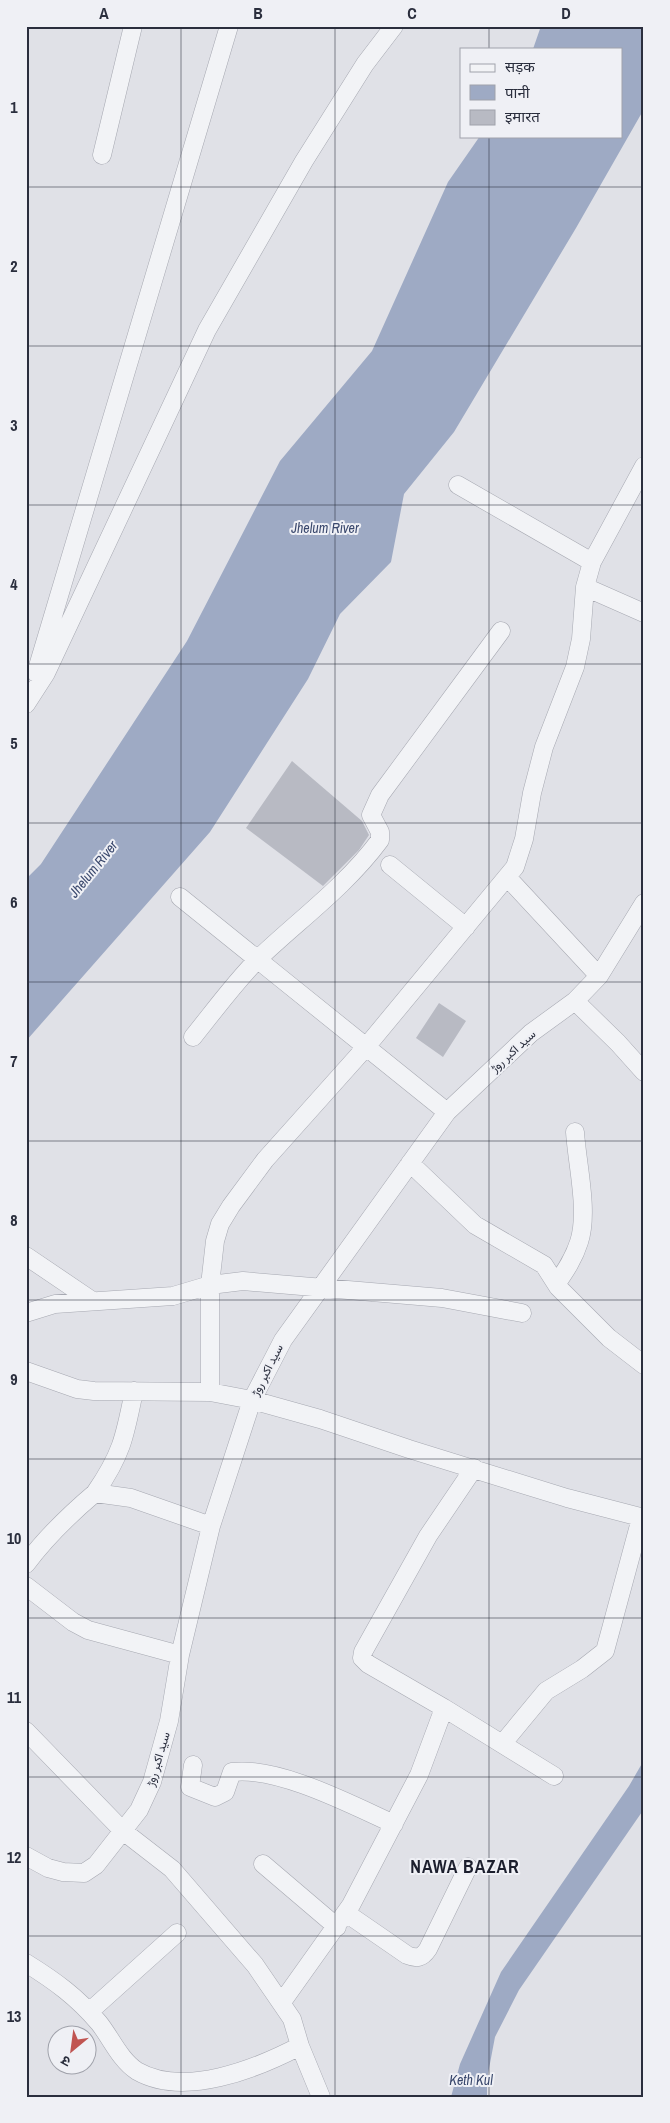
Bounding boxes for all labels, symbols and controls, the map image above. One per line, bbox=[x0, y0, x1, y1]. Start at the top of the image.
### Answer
text: A bbox=[99, 2, 109, 24]
text: B bbox=[253, 2, 263, 24]
text: C bbox=[407, 2, 417, 24]
text: D bbox=[561, 2, 571, 24]
legend bbox=[460, 48, 622, 138]
text: सड़क bbox=[505, 56, 535, 77]
text: पानी bbox=[505, 82, 531, 103]
text: 1 bbox=[10, 96, 18, 118]
text: इमारत bbox=[505, 106, 540, 127]
text: 2 bbox=[10, 255, 18, 277]
text: 3 bbox=[10, 414, 18, 436]
water label: Jhelum River bbox=[290, 519, 360, 537]
text: 4 bbox=[10, 573, 18, 595]
text: 5 bbox=[10, 732, 18, 754]
water label: Jhelum River bbox=[64, 836, 122, 902]
text: 6 bbox=[10, 891, 18, 913]
street label: سید اکبر روڑ bbox=[486, 1026, 539, 1076]
text: 7 bbox=[10, 1050, 18, 1072]
text: 8 bbox=[10, 1209, 18, 1231]
street label: سید اکبر روڑ bbox=[247, 1341, 287, 1399]
text: 9 bbox=[10, 1368, 18, 1390]
text: 10 bbox=[7, 1527, 21, 1549]
text: 11 bbox=[7, 1686, 22, 1708]
street label: سید اکبر روڑ bbox=[142, 1730, 174, 1789]
text: 12 bbox=[7, 1846, 21, 1868]
district label: NAWA BAZAR bbox=[410, 1854, 520, 1879]
text: 13 bbox=[7, 2005, 21, 2027]
north arrow bbox=[48, 2026, 98, 2076]
text: उ bbox=[57, 2051, 74, 2071]
water label: Keth Kul bbox=[449, 2071, 493, 2089]

